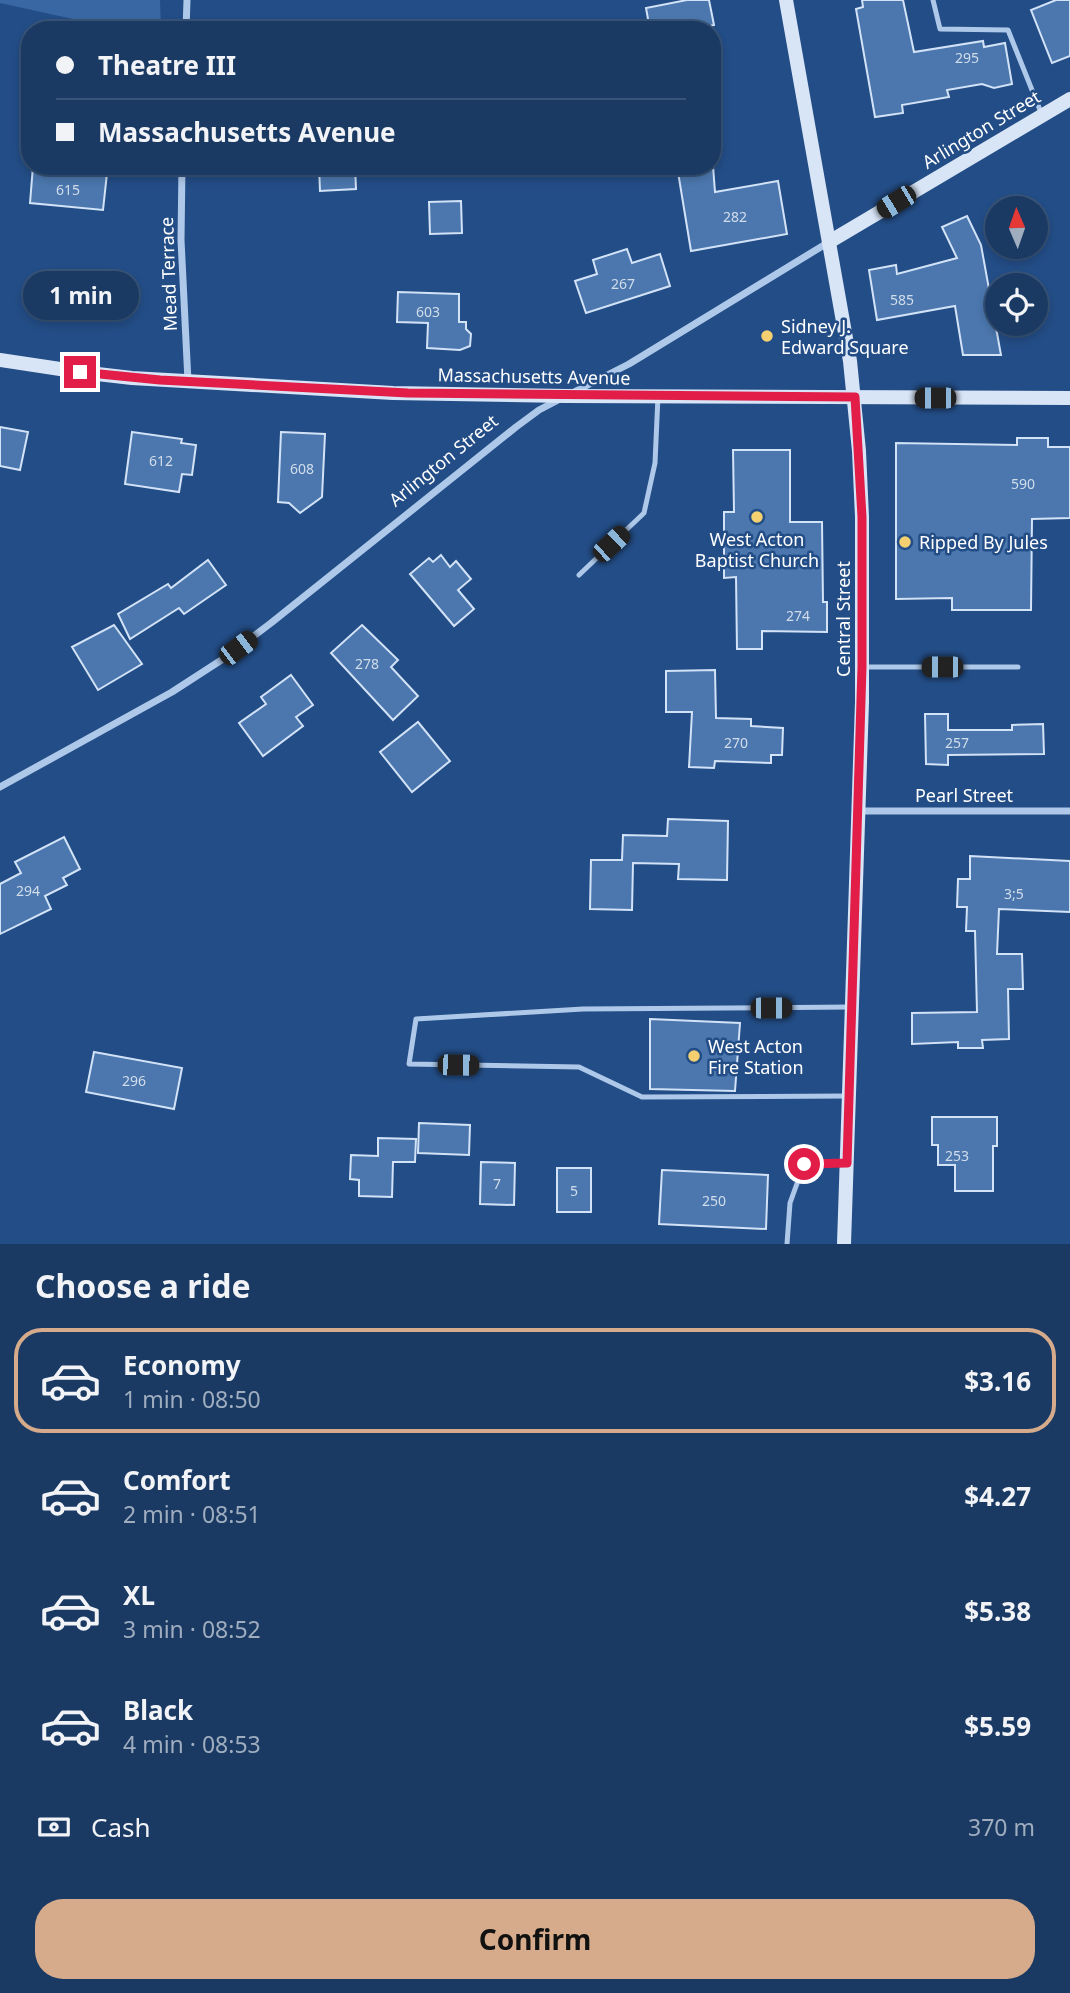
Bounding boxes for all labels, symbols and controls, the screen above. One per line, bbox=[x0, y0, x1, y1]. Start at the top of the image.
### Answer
text: Theatre III bbox=[98, 47, 236, 83]
house number: 295 bbox=[955, 48, 979, 67]
street label: Arlington Street bbox=[917, 84, 1045, 174]
text: Massachusetts Avenue bbox=[98, 114, 396, 150]
house number: 615 bbox=[56, 180, 80, 199]
car bbox=[873, 182, 920, 222]
north arrow bbox=[985, 196, 1048, 259]
map controls bbox=[985, 196, 1048, 336]
house number: 282 bbox=[723, 207, 747, 226]
street label: Mead Terrace bbox=[154, 216, 182, 332]
callout: 1 min bbox=[22, 270, 138, 320]
button: locate bbox=[985, 273, 1048, 336]
house number: 267 bbox=[611, 274, 635, 293]
text: 1 min bbox=[49, 279, 113, 311]
house number: 585 bbox=[890, 290, 914, 309]
house number: 603 bbox=[416, 302, 440, 321]
place label: Sidney J. Edward Square bbox=[781, 314, 909, 359]
marker: Sidney J. Edward Square bbox=[759, 328, 775, 344]
route end bbox=[64, 356, 96, 388]
street label: Massachusetts Avenue bbox=[437, 362, 631, 390]
car bbox=[915, 388, 957, 409]
street label: Arlington Street bbox=[383, 408, 503, 511]
house number: 612 bbox=[149, 451, 173, 470]
house number: 608 bbox=[290, 459, 314, 478]
house number: 590 bbox=[1011, 474, 1035, 493]
marker: West Acton Baptist Church bbox=[749, 509, 765, 525]
car bbox=[589, 522, 634, 566]
place label: West Acton Baptist Church bbox=[695, 527, 819, 572]
place label: Ripped By Jules bbox=[919, 530, 1048, 554]
marker: Ripped By Jules bbox=[897, 534, 913, 550]
street label: Central Street bbox=[831, 561, 855, 677]
house number: 274 bbox=[786, 606, 810, 625]
car bbox=[215, 627, 262, 669]
house number: 278 bbox=[355, 654, 379, 673]
car bbox=[922, 657, 964, 678]
house number: 270 bbox=[724, 733, 748, 752]
house number: 257 bbox=[945, 733, 969, 752]
street label: Pearl Street bbox=[915, 783, 1014, 807]
house number: 294 bbox=[16, 881, 40, 900]
house number: 3;5 bbox=[1004, 884, 1024, 903]
car bbox=[751, 998, 793, 1019]
place label: West Acton Fire Station bbox=[708, 1034, 804, 1079]
marker: West Acton Fire Station bbox=[686, 1048, 702, 1064]
car bbox=[437, 1054, 480, 1076]
house number: 296 bbox=[122, 1071, 146, 1090]
house number: 253 bbox=[945, 1146, 969, 1165]
route start bbox=[788, 1148, 820, 1180]
house number: 7 bbox=[493, 1174, 501, 1193]
house number: 5 bbox=[570, 1181, 578, 1200]
house number: 250 bbox=[702, 1191, 726, 1210]
text: Choose a ride bbox=[35, 1264, 251, 1307]
text: Economy bbox=[123, 1347, 241, 1383]
icon: car bbox=[39, 1349, 102, 1412]
text: $3.16 bbox=[964, 1363, 1031, 1399]
text: 1 min · 08:50 bbox=[123, 1383, 261, 1415]
text: Comfort bbox=[123, 1462, 231, 1498]
icon: car bbox=[39, 1464, 102, 1527]
text: $4.27 bbox=[964, 1478, 1031, 1514]
text: 2 min · 08:51 bbox=[123, 1498, 261, 1530]
text: XL bbox=[123, 1577, 155, 1613]
icon: car bbox=[39, 1579, 102, 1642]
text: $5.38 bbox=[964, 1593, 1031, 1629]
text: 3 min · 08:52 bbox=[123, 1613, 261, 1645]
text: Black bbox=[123, 1692, 193, 1728]
icon: car bbox=[39, 1694, 102, 1757]
text: $5.59 bbox=[964, 1708, 1031, 1744]
text: 4 min · 08:53 bbox=[123, 1728, 261, 1760]
icon: cash bbox=[35, 1808, 73, 1846]
text: Cash bbox=[91, 1809, 151, 1845]
text: 370 m bbox=[968, 1811, 1035, 1843]
button: Confirm bbox=[35, 1899, 1035, 1979]

